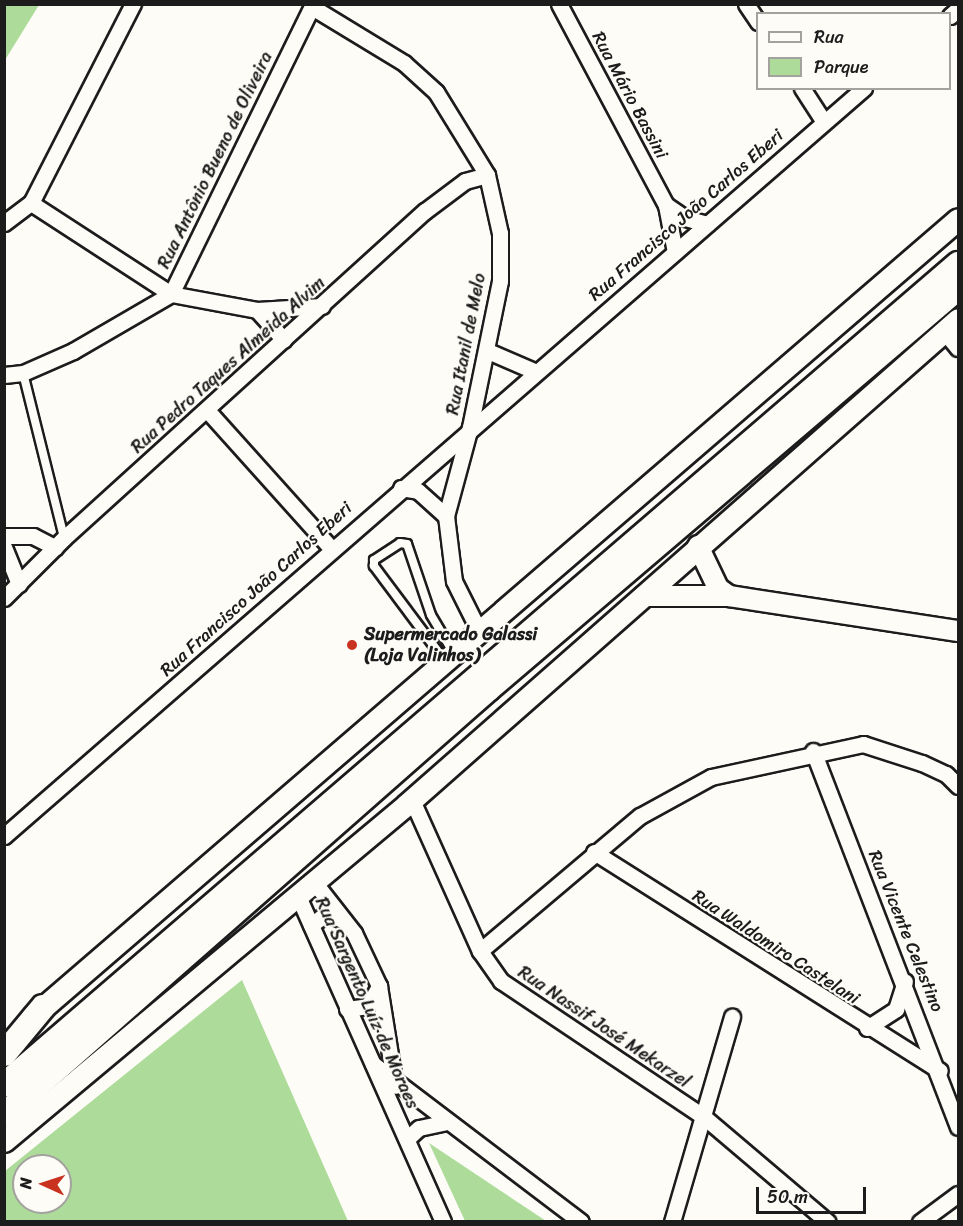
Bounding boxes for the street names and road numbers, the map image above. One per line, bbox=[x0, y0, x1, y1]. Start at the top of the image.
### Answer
street label: Rua Mário Bassini bbox=[587, 28, 673, 162]
street label: Rua Antônio Bueno de Oliveira bbox=[153, 48, 277, 272]
street label: Rua Francisco João Carlos Eberi bbox=[584, 125, 788, 305]
street label: Rua Itanil de Melo bbox=[442, 271, 490, 417]
street label: Rua Pedro Taques Almeida Alvim bbox=[126, 272, 330, 458]
street label: Rua Francisco João Carlos Eberi bbox=[156, 497, 356, 681]
street label: Rua Vicente Celestino bbox=[864, 847, 948, 1015]
street label: Rua Waldomiro Castelani bbox=[688, 885, 864, 1009]
street label: Rua Sargento Luíz de Moraes bbox=[311, 894, 423, 1112]
street label: Rua Nassif José Mekarzel bbox=[514, 962, 694, 1092]

